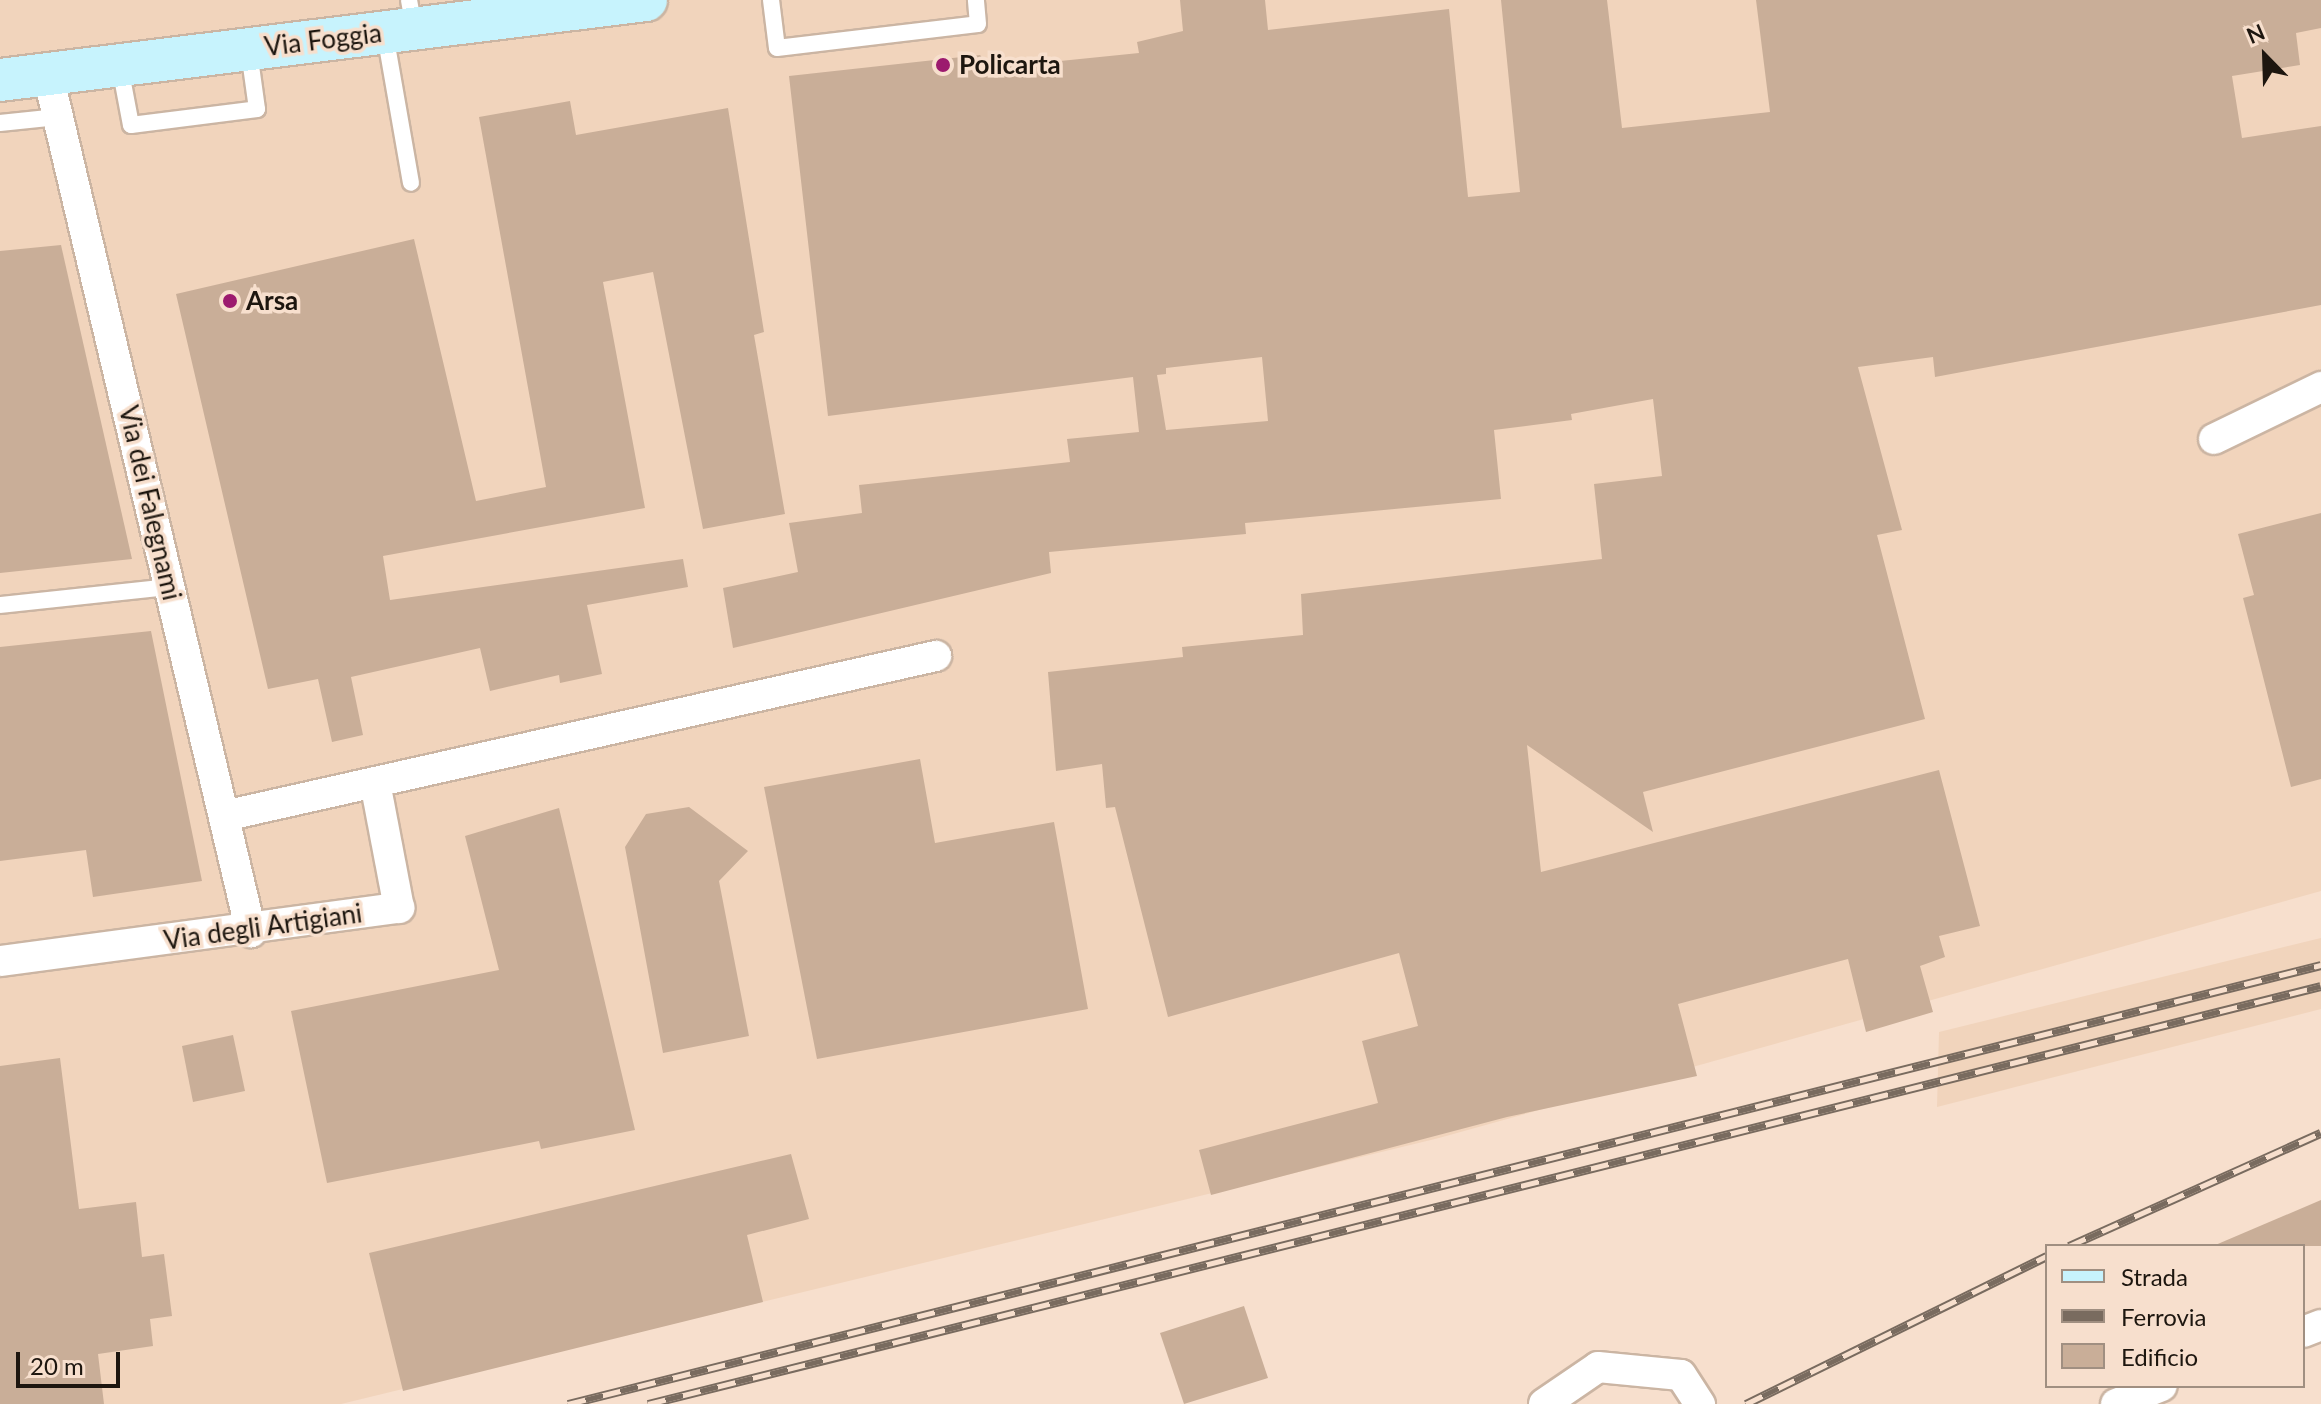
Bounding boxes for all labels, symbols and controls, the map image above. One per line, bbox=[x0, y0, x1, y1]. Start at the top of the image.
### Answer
north arrow bbox=[2225, 16, 2305, 96]
street label: Via Foggia bbox=[263, 17, 383, 63]
text: N bbox=[2242, 18, 2268, 49]
place label: Policarta bbox=[959, 49, 1061, 81]
marker: Policarta bbox=[934, 56, 952, 74]
place label: Arsa bbox=[246, 285, 298, 317]
marker: Arsa bbox=[221, 292, 239, 310]
street label: Via dei Falegnami bbox=[112, 403, 188, 603]
street label: Via degli Artigiani bbox=[161, 898, 365, 956]
legend bbox=[2045, 1244, 2305, 1388]
text: Strada bbox=[2121, 1262, 2188, 1291]
text: Ferrovia bbox=[2121, 1302, 2207, 1331]
scale bar bbox=[20, 1336, 124, 1386]
text: Edificio bbox=[2121, 1342, 2198, 1371]
text: 20 m bbox=[30, 1351, 84, 1380]

